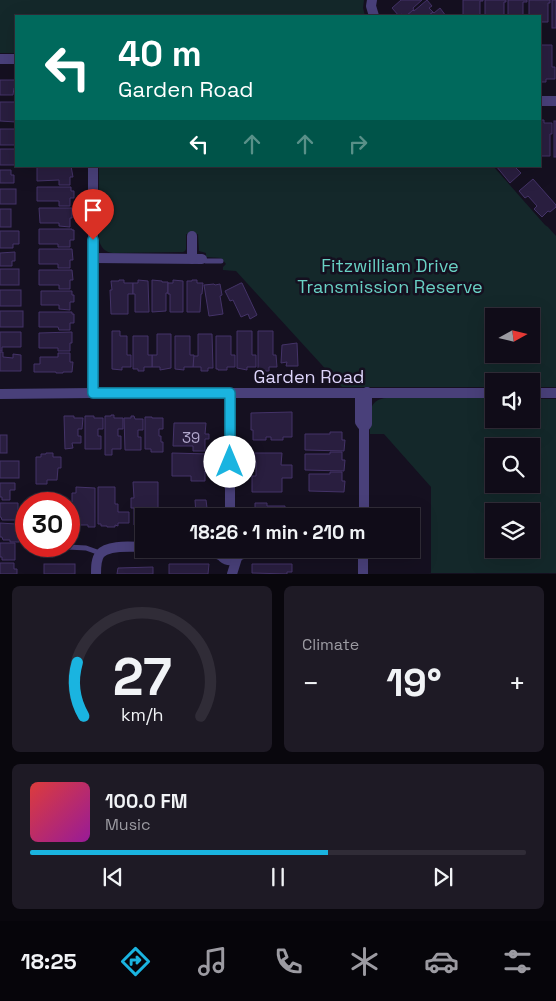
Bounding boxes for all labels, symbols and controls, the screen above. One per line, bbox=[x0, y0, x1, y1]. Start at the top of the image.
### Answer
text: 40 m bbox=[118, 32, 202, 76]
icon: left bbox=[35, 35, 100, 100]
text: Garden Road bbox=[118, 75, 253, 103]
icon: left bbox=[185, 130, 213, 158]
icon: ahead bbox=[238, 130, 266, 158]
icon: ahead bbox=[291, 130, 319, 158]
icon: right bbox=[344, 130, 372, 158]
pin bbox=[72, 189, 114, 240]
icon: arrive bbox=[79, 196, 107, 224]
park label: Fitzwilliam Drive Transmission Reserve bbox=[297, 254, 483, 298]
north arrow bbox=[485, 308, 540, 362]
map controls bbox=[485, 308, 540, 558]
street label: Garden Road bbox=[254, 365, 364, 388]
button: sound bbox=[485, 373, 540, 428]
house number: 39 bbox=[182, 428, 200, 447]
position arrow bbox=[203, 435, 255, 487]
button: search bbox=[485, 438, 540, 493]
speed limit sign: 30 bbox=[15, 492, 80, 557]
button: layers bbox=[485, 503, 540, 558]
text: 18:26 · 1 min · 210 m bbox=[190, 520, 365, 545]
text: Climate bbox=[302, 634, 359, 655]
text: 27 bbox=[112, 644, 172, 710]
text: 19° bbox=[386, 659, 442, 707]
text: − bbox=[302, 665, 319, 701]
text: + bbox=[509, 665, 526, 701]
text: km/h bbox=[121, 703, 163, 726]
text: 100.0 FM bbox=[105, 789, 187, 814]
text: Music bbox=[105, 814, 151, 835]
icon: previous bbox=[99, 863, 127, 891]
icon: pause bbox=[264, 863, 292, 891]
icon: next bbox=[429, 863, 457, 891]
icon: directions bbox=[118, 944, 153, 979]
icon: music bbox=[195, 944, 230, 979]
icon: phone bbox=[271, 944, 306, 979]
icon: climate bbox=[347, 944, 382, 979]
icon: car bbox=[424, 944, 459, 979]
icon: filters bbox=[500, 944, 535, 979]
text: 18:25 bbox=[21, 947, 77, 975]

